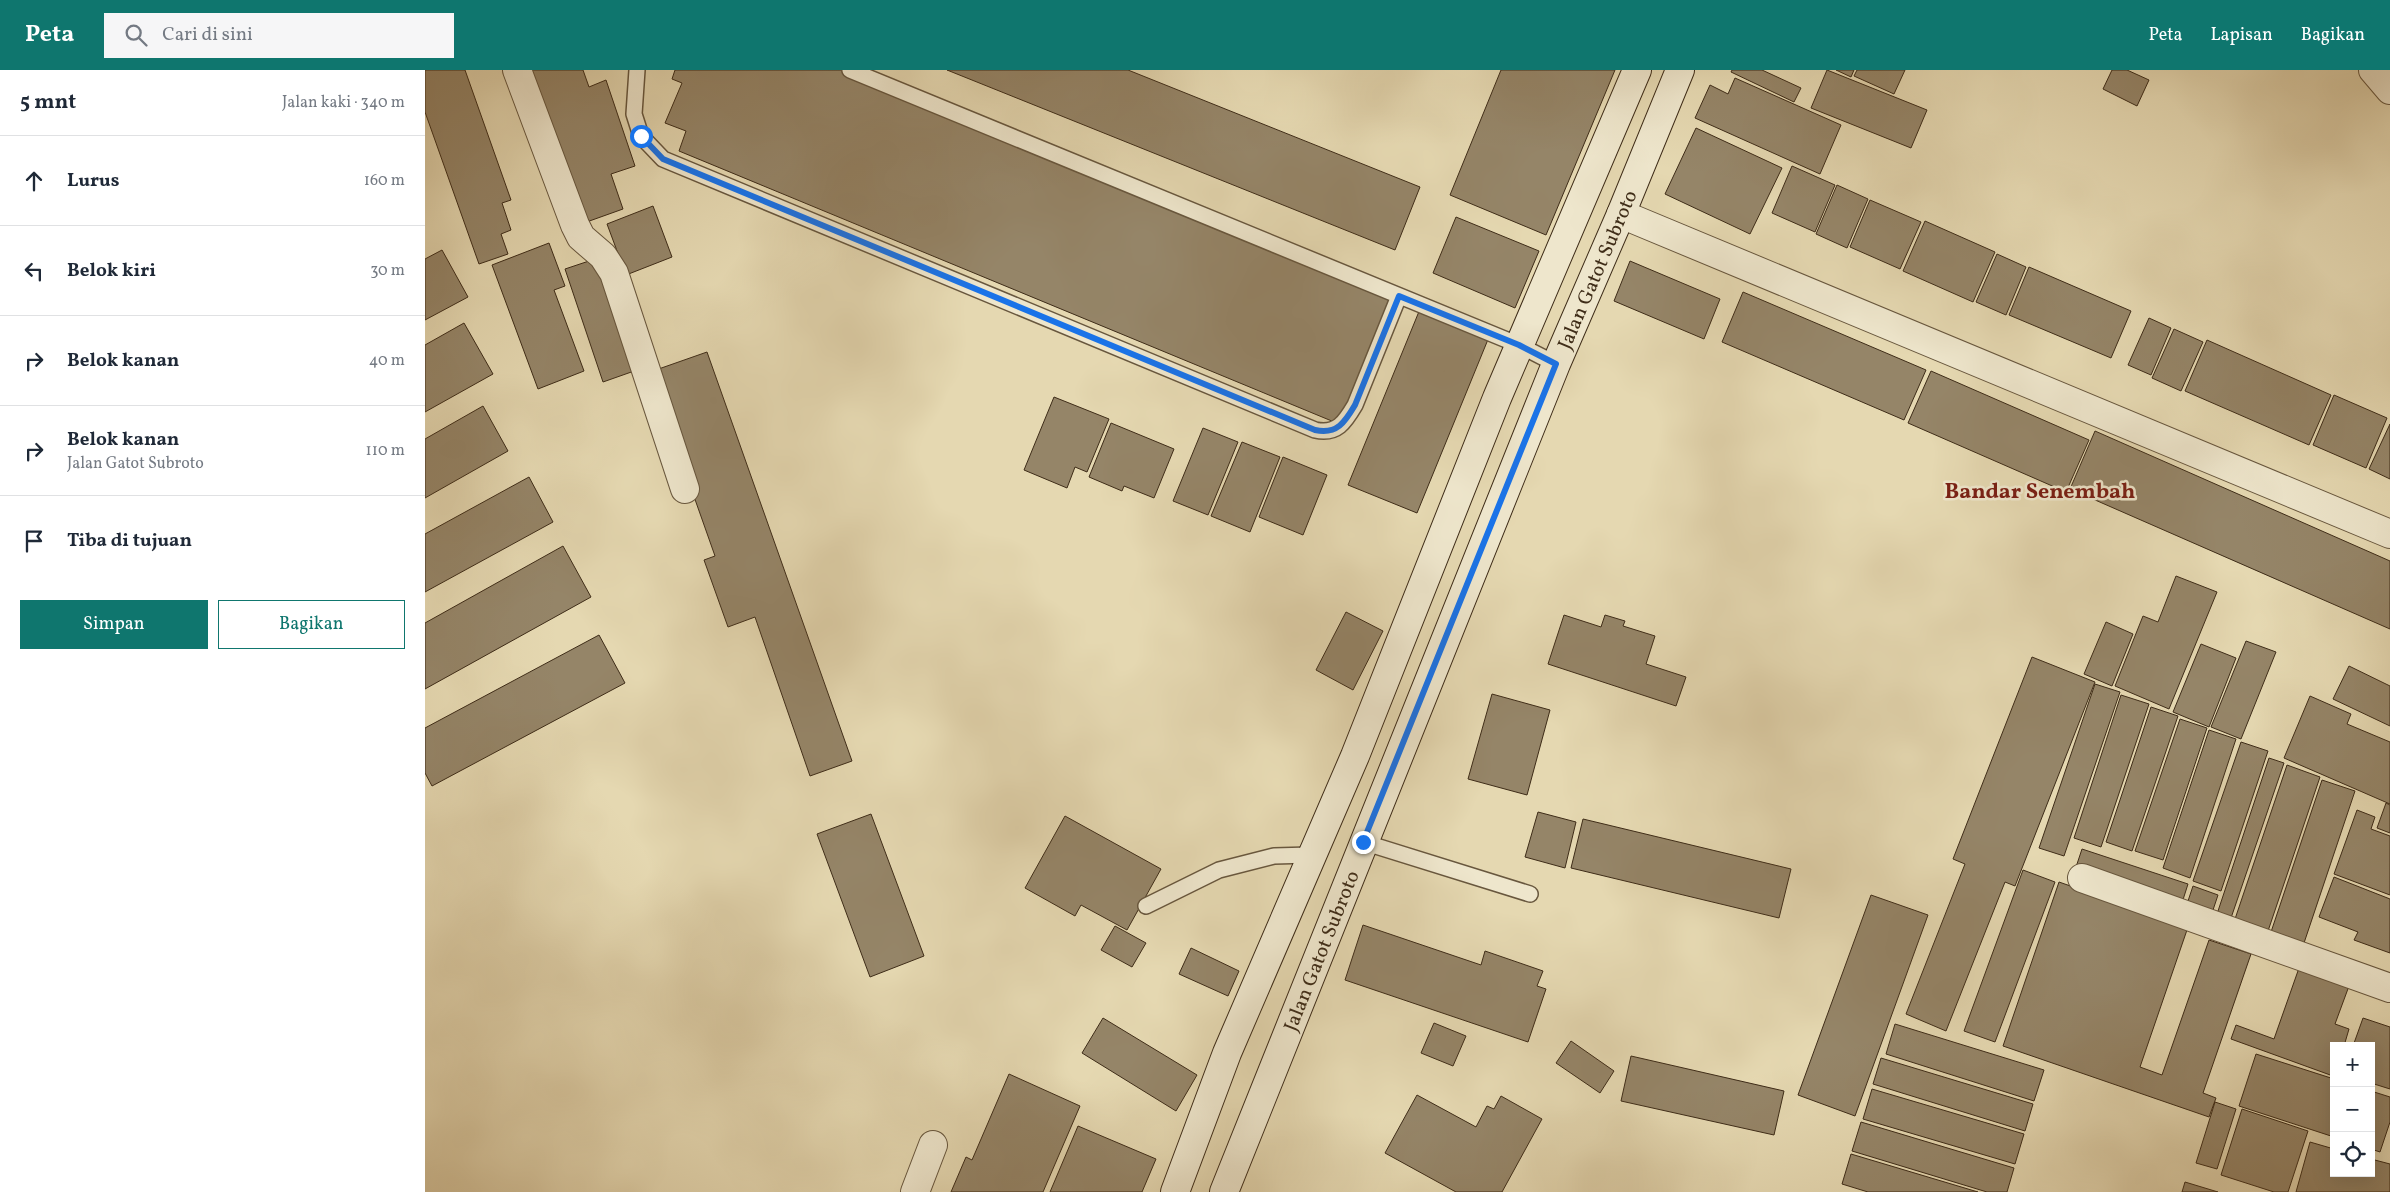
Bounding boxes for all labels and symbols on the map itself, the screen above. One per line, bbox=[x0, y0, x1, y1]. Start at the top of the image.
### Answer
route start bbox=[630, 125, 653, 148]
street label: Jalan Gatot Subroto bbox=[1552, 186, 1645, 354]
district label: Bandar Senembah bbox=[1945, 477, 2135, 508]
route end bbox=[1352, 831, 1375, 854]
street label: Jalan Gatot Subroto bbox=[1278, 867, 1367, 1036]

